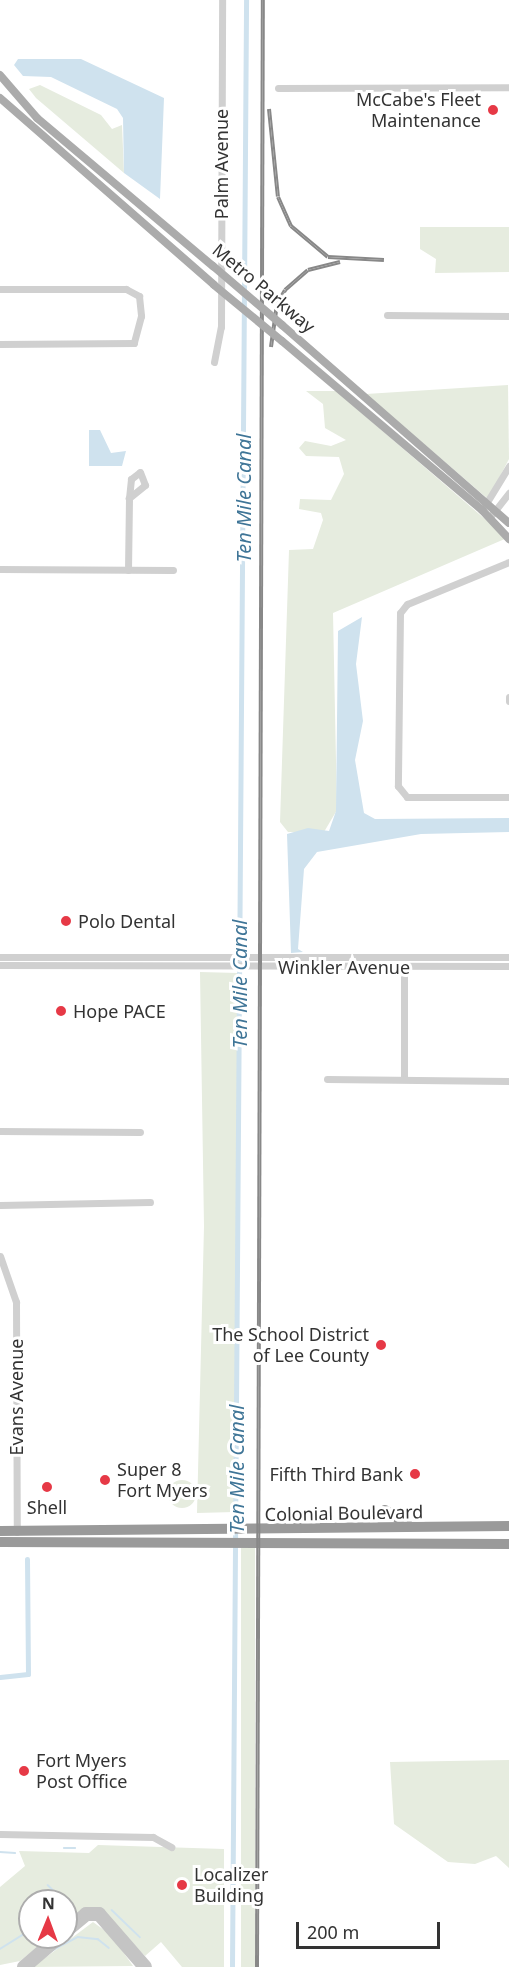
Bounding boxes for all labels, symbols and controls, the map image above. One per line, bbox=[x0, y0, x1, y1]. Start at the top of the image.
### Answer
place label: McCabe's Fleet Maintenance bbox=[356, 89, 481, 132]
marker: McCabe's Fleet Maintenance bbox=[486, 103, 500, 117]
street label: Palm Avenue bbox=[210, 109, 232, 219]
street label: Metro Parkway bbox=[208, 239, 320, 337]
water label: Ten Mile Canal bbox=[231, 434, 255, 562]
place label: Polo Dental bbox=[78, 910, 176, 932]
marker: Polo Dental bbox=[59, 914, 73, 928]
water label: Ten Mile Canal bbox=[227, 920, 251, 1048]
street label: Winkler Avenue bbox=[278, 956, 410, 978]
place label: Hope PACE bbox=[73, 1000, 166, 1022]
marker: Hope PACE bbox=[54, 1004, 68, 1018]
place label: The School District of Lee County bbox=[212, 1324, 369, 1366]
marker: The School District of Lee County bbox=[374, 1338, 388, 1352]
street label: Evans Avenue bbox=[5, 1339, 27, 1455]
water label: Ten Mile Canal bbox=[224, 1405, 248, 1533]
place label: Super 8 Fort Myers bbox=[117, 1459, 208, 1502]
place label: Fifth Third Bank bbox=[269, 1463, 403, 1485]
marker: Fifth Third Bank bbox=[408, 1467, 422, 1481]
marker: Super 8 Fort Myers bbox=[98, 1473, 112, 1487]
marker: Shell bbox=[40, 1480, 54, 1494]
place label: Shell bbox=[27, 1496, 67, 1518]
street label: Colonial Boulevard bbox=[265, 1501, 423, 1525]
place label: Fort Myers Post Office bbox=[36, 1750, 127, 1792]
marker: Fort Myers Post Office bbox=[17, 1764, 31, 1778]
place label: Localizer Building bbox=[194, 1864, 268, 1906]
marker: Localizer Building bbox=[175, 1878, 189, 1892]
north arrow bbox=[18, 1889, 78, 1949]
text: N bbox=[42, 1892, 55, 1914]
scale bar bbox=[299, 1910, 443, 1948]
text: 200 m bbox=[307, 1920, 359, 1944]

